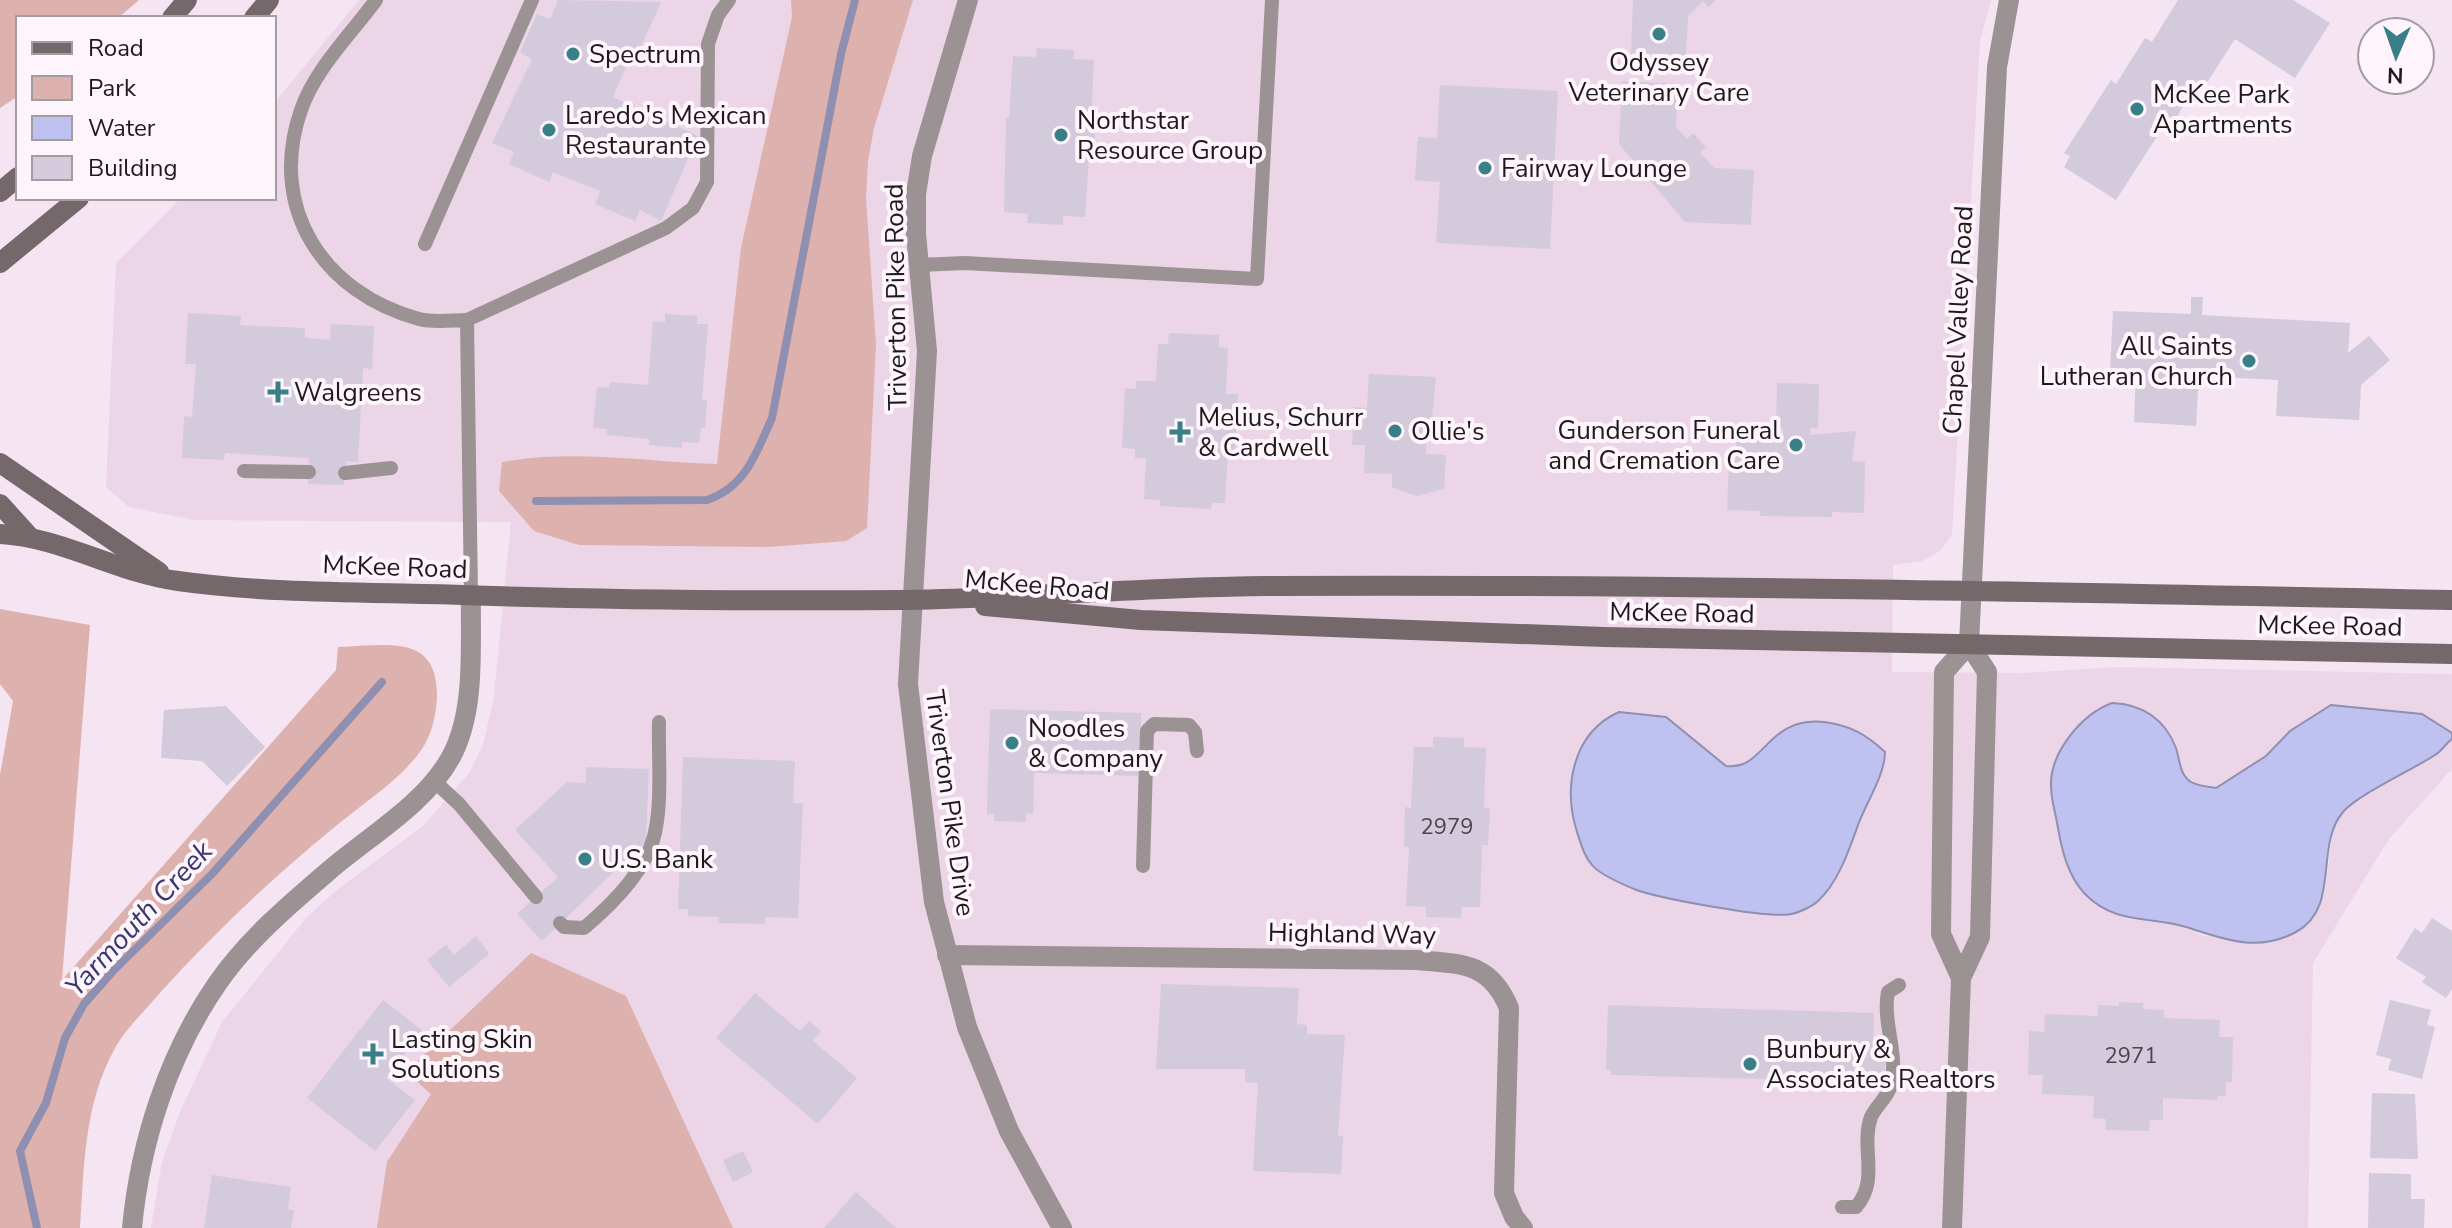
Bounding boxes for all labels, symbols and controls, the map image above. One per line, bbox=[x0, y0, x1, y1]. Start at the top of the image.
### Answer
legend bbox=[16, 16, 276, 200]
north arrow bbox=[2356, 16, 2436, 96]
marker: Odyssey Veterinary Care bbox=[1650, 25, 1668, 43]
text: Road bbox=[88, 32, 144, 64]
place label: Spectrum bbox=[589, 37, 701, 72]
marker: Spectrum bbox=[564, 45, 582, 63]
place label: Odyssey Veterinary Care bbox=[1568, 45, 1749, 110]
text: N bbox=[2387, 60, 2404, 90]
text: Park bbox=[88, 72, 137, 104]
place label: McKee Park Apartments bbox=[2153, 77, 2292, 142]
place label: Laredo's Mexican Restaurante bbox=[565, 98, 767, 163]
marker: McKee Park Apartments bbox=[2128, 100, 2146, 118]
place label: Northstar Resource Group bbox=[1077, 103, 1263, 168]
text: Water bbox=[88, 112, 156, 144]
marker: Laredo's Mexican Restaurante bbox=[540, 121, 558, 139]
marker: Northstar Resource Group bbox=[1052, 126, 1070, 144]
place label: Fairway Lounge bbox=[1501, 151, 1687, 186]
text: Building bbox=[88, 152, 178, 184]
marker: Fairway Lounge bbox=[1476, 159, 1494, 177]
street label: Triverton Pike Road bbox=[877, 183, 915, 411]
street label: Chapel Valley Road bbox=[1935, 205, 1981, 435]
place label: All Saints Lutheran Church bbox=[2040, 329, 2233, 394]
marker: All Saints Lutheran Church bbox=[2240, 352, 2258, 370]
place label: Walgreens bbox=[294, 375, 422, 410]
marker: Walgreens bbox=[269, 383, 287, 401]
place label: Melius, Schurr & Cardwell bbox=[1198, 400, 1364, 465]
place label: Gunderson Funeral and Cremation Care bbox=[1548, 413, 1780, 478]
place label: Ollie's bbox=[1411, 414, 1484, 449]
marker: Melius, Schurr & Cardwell bbox=[1169, 421, 1191, 443]
marker: Ollie's bbox=[1386, 422, 1404, 440]
marker: Gunderson Funeral and Cremation Care bbox=[1787, 436, 1805, 454]
street label: McKee Road bbox=[322, 547, 468, 587]
street label: McKee Road bbox=[963, 561, 1111, 609]
street label: McKee Road bbox=[1609, 594, 1755, 632]
street label: McKee Road bbox=[2257, 607, 2403, 645]
street label: Triverton Pike Drive bbox=[917, 688, 983, 918]
place label: Noodles & Company bbox=[1028, 711, 1164, 776]
marker: Noodles & Company bbox=[1003, 734, 1021, 752]
house number: 2979 bbox=[1421, 812, 1473, 842]
water label: Yarmouth Creek bbox=[57, 832, 222, 1005]
place label: U.S. Bank bbox=[601, 842, 714, 877]
marker: U.S. Bank bbox=[576, 850, 594, 868]
street label: Highland Way bbox=[1268, 915, 1437, 953]
place label: Lasting Skin Solutions bbox=[391, 1022, 533, 1087]
place label: Bunbury & Associates Realtors bbox=[1766, 1032, 1995, 1097]
house number: 2971 bbox=[2105, 1041, 2157, 1071]
marker: Lasting Skin Solutions bbox=[362, 1043, 384, 1065]
marker: Bunbury & Associates Realtors bbox=[1741, 1055, 1759, 1073]

